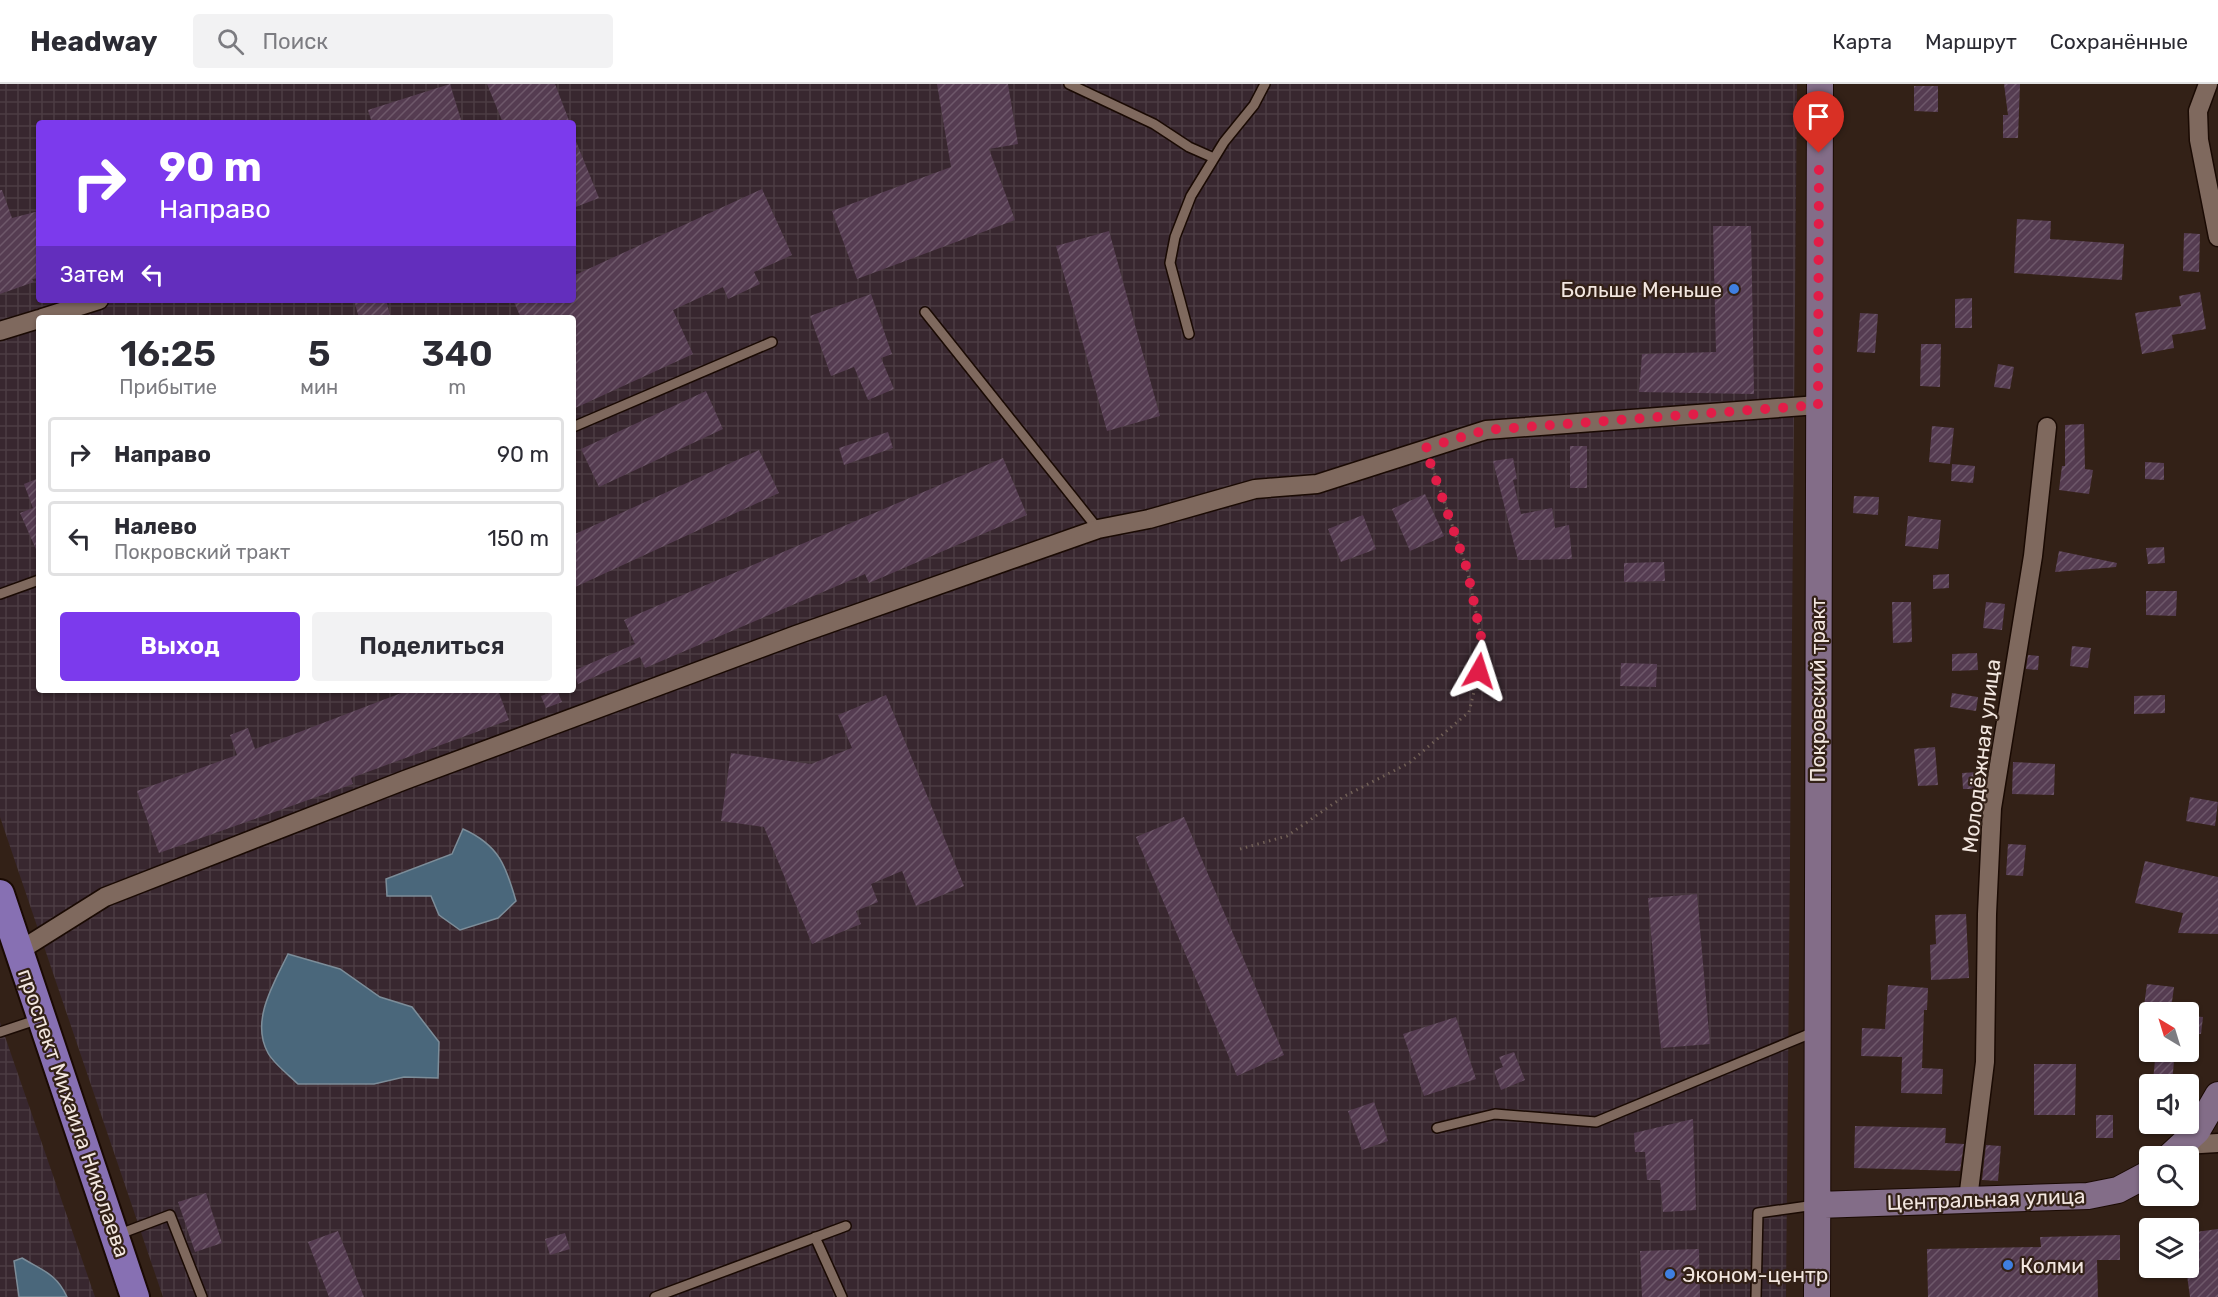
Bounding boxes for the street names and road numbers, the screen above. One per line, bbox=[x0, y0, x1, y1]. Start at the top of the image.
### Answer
street label: Покровский тракт bbox=[1805, 597, 1830, 783]
street label: Молодёжная улица bbox=[1957, 658, 2005, 854]
street label: проспект Михаила Николаева bbox=[13, 966, 135, 1260]
street label: Центральная улица bbox=[1886, 1183, 2086, 1215]

